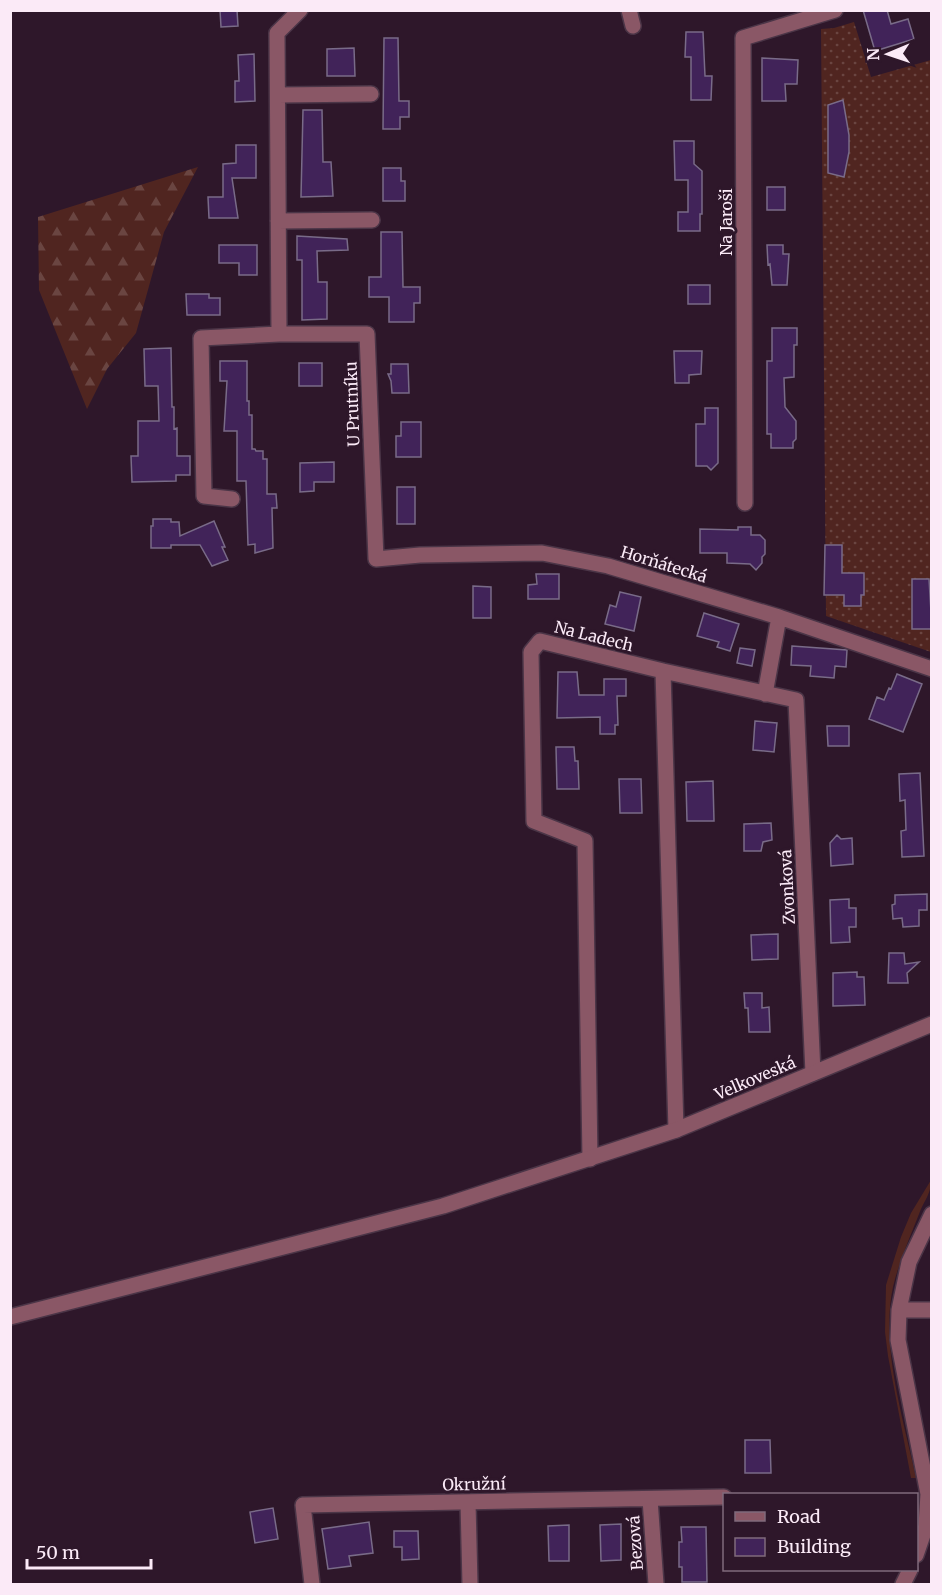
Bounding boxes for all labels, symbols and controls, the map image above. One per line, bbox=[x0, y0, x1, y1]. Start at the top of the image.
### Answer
north arrow bbox=[858, 24, 918, 84]
text: N bbox=[863, 47, 883, 61]
street label: Na Jaroši bbox=[716, 188, 736, 256]
street label: U Prutníku bbox=[341, 361, 363, 447]
street label: Horňátecká bbox=[618, 541, 710, 587]
street label: Na Ladech bbox=[553, 617, 636, 656]
street label: Zvonková bbox=[775, 849, 799, 925]
street label: Velkoveská bbox=[711, 1052, 799, 1104]
street label: Okružní bbox=[442, 1473, 507, 1495]
legend bbox=[723, 1493, 918, 1571]
text: Road bbox=[777, 1505, 821, 1528]
street label: Bezová bbox=[623, 1514, 647, 1571]
scale bar bbox=[27, 1532, 152, 1570]
text: Building bbox=[777, 1535, 851, 1558]
text: 50 m bbox=[36, 1541, 80, 1564]

